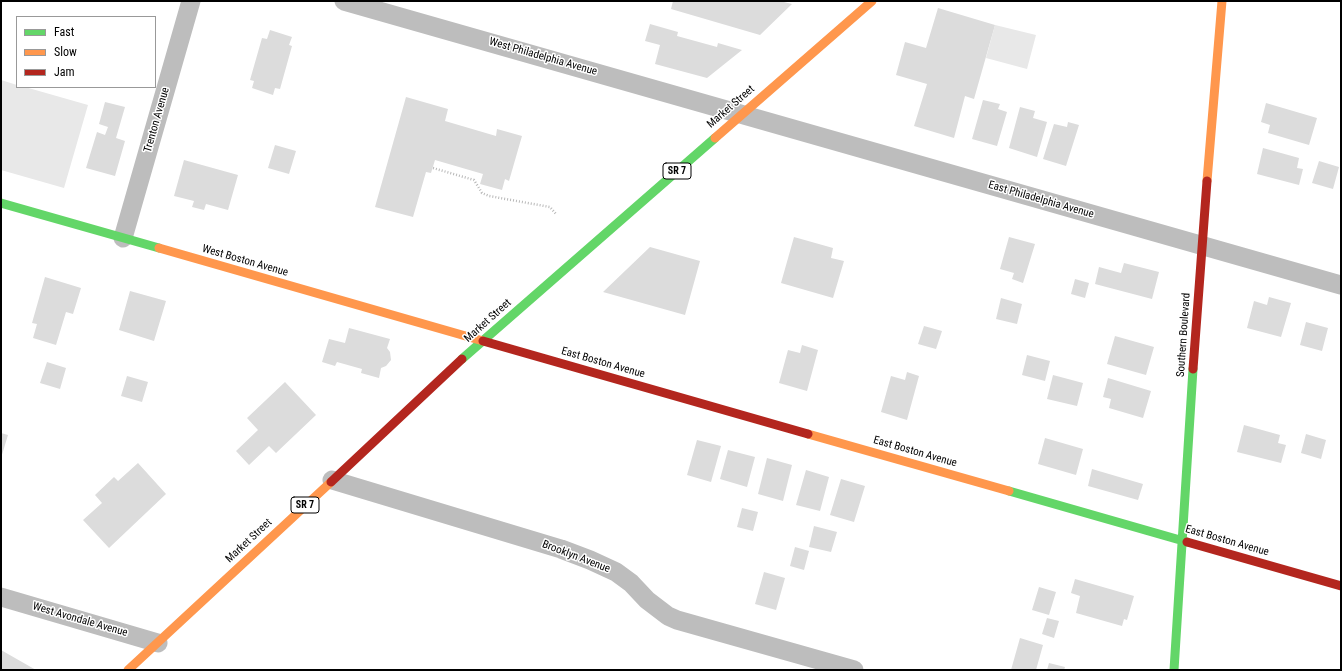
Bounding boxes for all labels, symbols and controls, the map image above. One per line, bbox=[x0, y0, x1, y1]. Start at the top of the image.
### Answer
legend bbox=[16, 16, 156, 88]
text: Fast bbox=[54, 25, 74, 39]
street label: West Philadelphia Avenue bbox=[487, 35, 599, 79]
text: Slow bbox=[54, 45, 77, 59]
text: Jam bbox=[54, 65, 75, 79]
street label: Market Street bbox=[705, 83, 757, 131]
street label: Trenton Avenue bbox=[141, 86, 173, 154]
road number: SR 7 bbox=[663, 163, 691, 179]
street label: East Philadelphia Avenue bbox=[987, 179, 1095, 221]
street label: West Boston Avenue bbox=[200, 242, 290, 280]
street label: Southern Boulevard bbox=[1174, 292, 1194, 378]
street label: Market Street bbox=[462, 297, 514, 345]
street label: East Boston Avenue bbox=[560, 345, 646, 381]
street label: East Boston Avenue bbox=[872, 434, 958, 470]
road number: SR 7 bbox=[291, 497, 319, 513]
street label: Market Street bbox=[223, 516, 275, 566]
street label: East Boston Avenue bbox=[1184, 523, 1270, 559]
street label: Brooklyn Avenue bbox=[540, 538, 612, 576]
street label: West Avondale Avenue bbox=[31, 600, 129, 640]

